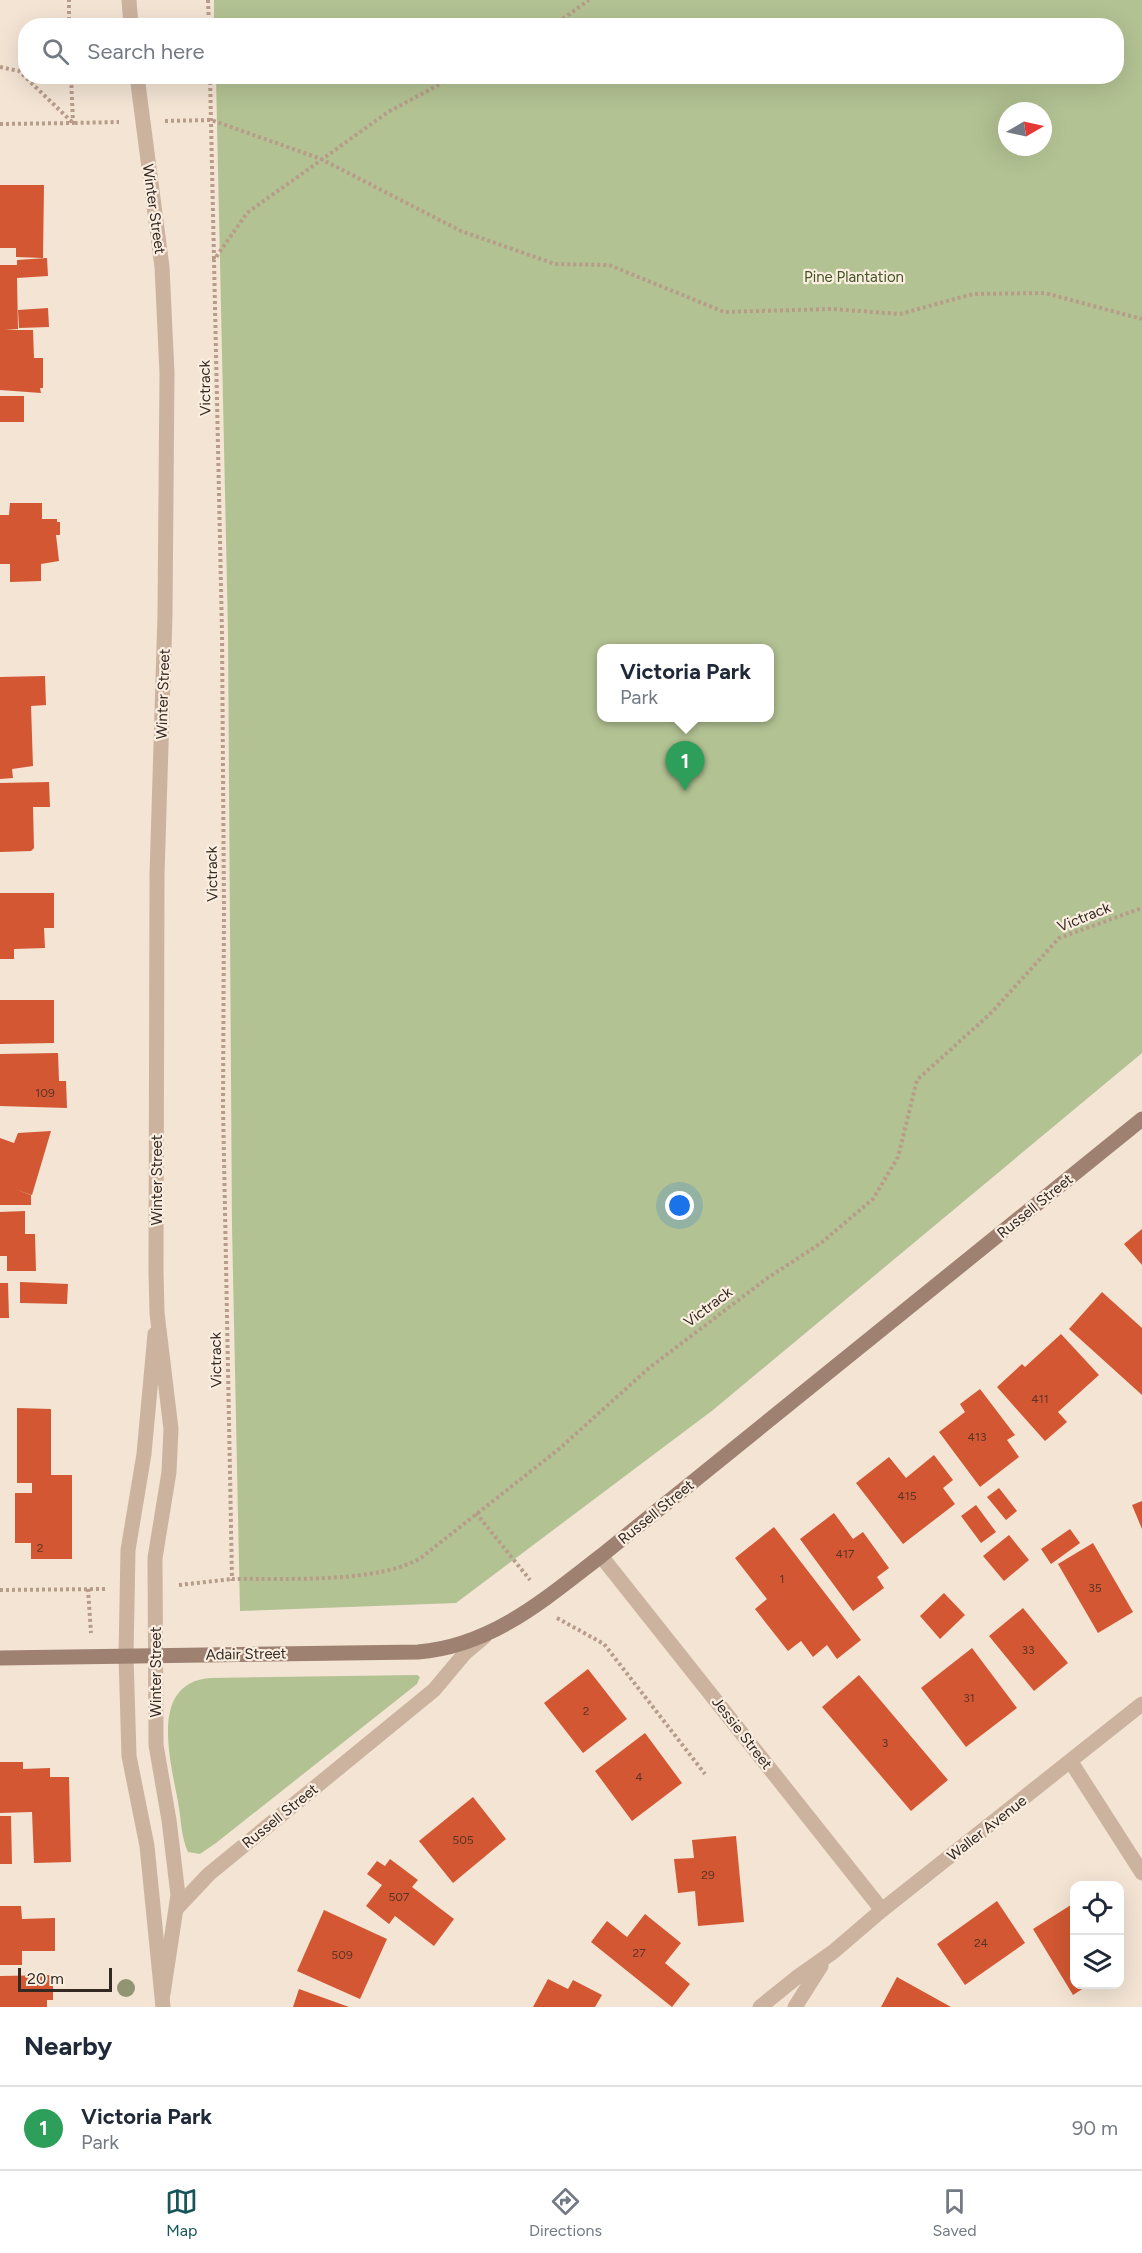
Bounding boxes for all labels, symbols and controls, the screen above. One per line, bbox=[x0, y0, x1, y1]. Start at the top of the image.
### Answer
search box bbox=[18, 18, 1124, 84]
icon: search bbox=[39, 35, 72, 68]
text: Search here bbox=[87, 38, 205, 65]
north arrow bbox=[998, 102, 1052, 156]
street label: Winter Street bbox=[139, 163, 169, 256]
park label: Pine Plantation bbox=[804, 268, 904, 286]
street label: Victrack bbox=[196, 359, 214, 416]
popup bbox=[597, 644, 774, 722]
street label: Winter Street bbox=[152, 648, 174, 740]
text: Victoria Park bbox=[620, 658, 751, 685]
text: Park bbox=[620, 685, 658, 709]
pin: 1 bbox=[666, 742, 704, 791]
street label: Victrack bbox=[203, 845, 221, 902]
street label: Victrack bbox=[1055, 898, 1114, 936]
house number: 109 bbox=[35, 1086, 55, 1100]
street label: Winter Street bbox=[148, 1134, 166, 1225]
street label: Russell Street bbox=[993, 1170, 1077, 1242]
your location bbox=[665, 1191, 694, 1220]
street label: Victrack bbox=[680, 1283, 736, 1331]
street label: Victrack bbox=[207, 1331, 225, 1388]
house number: 411 bbox=[1031, 1392, 1049, 1406]
house number: 413 bbox=[968, 1430, 986, 1444]
street label: Russell Street bbox=[614, 1476, 698, 1548]
house number: 415 bbox=[897, 1489, 917, 1503]
house number: 2 bbox=[37, 1541, 43, 1555]
house number: 417 bbox=[836, 1547, 855, 1561]
house number: 1 bbox=[780, 1572, 784, 1586]
house number: 35 bbox=[1088, 1581, 1102, 1595]
street label: Winter Street bbox=[147, 1626, 165, 1717]
house number: 33 bbox=[1021, 1643, 1035, 1657]
street label: Adair Street bbox=[205, 1644, 287, 1664]
house number: 31 bbox=[963, 1691, 975, 1705]
street label: Jessie Street bbox=[708, 1693, 776, 1773]
house number: 2 bbox=[583, 1704, 589, 1718]
house number: 3 bbox=[882, 1736, 888, 1750]
house number: 4 bbox=[635, 1770, 643, 1784]
street label: Russell Street bbox=[238, 1780, 322, 1852]
street label: Waller Avenue bbox=[944, 1791, 1030, 1865]
house number: 505 bbox=[452, 1833, 474, 1847]
house number: 29 bbox=[701, 1868, 715, 1882]
map controls bbox=[1070, 1881, 1124, 1989]
button: locate bbox=[1070, 1881, 1124, 1935]
house number: 507 bbox=[388, 1890, 410, 1904]
button: layers bbox=[1070, 1935, 1124, 1989]
house number: 24 bbox=[974, 1936, 989, 1950]
house number: 27 bbox=[632, 1946, 646, 1960]
house number: 509 bbox=[331, 1948, 353, 1962]
scale bar bbox=[18, 1965, 112, 1992]
text: 20 m bbox=[27, 1969, 64, 1988]
text: Nearby bbox=[24, 2030, 112, 2062]
text: Victoria Park bbox=[81, 2103, 212, 2130]
text: 1 bbox=[39, 2116, 48, 2140]
text: 90 m bbox=[1072, 2116, 1118, 2140]
text: Park bbox=[81, 2130, 119, 2154]
tab: Map bbox=[165, 2185, 198, 2240]
tab: Directions bbox=[529, 2185, 602, 2240]
tab: Saved bbox=[933, 2185, 977, 2240]

